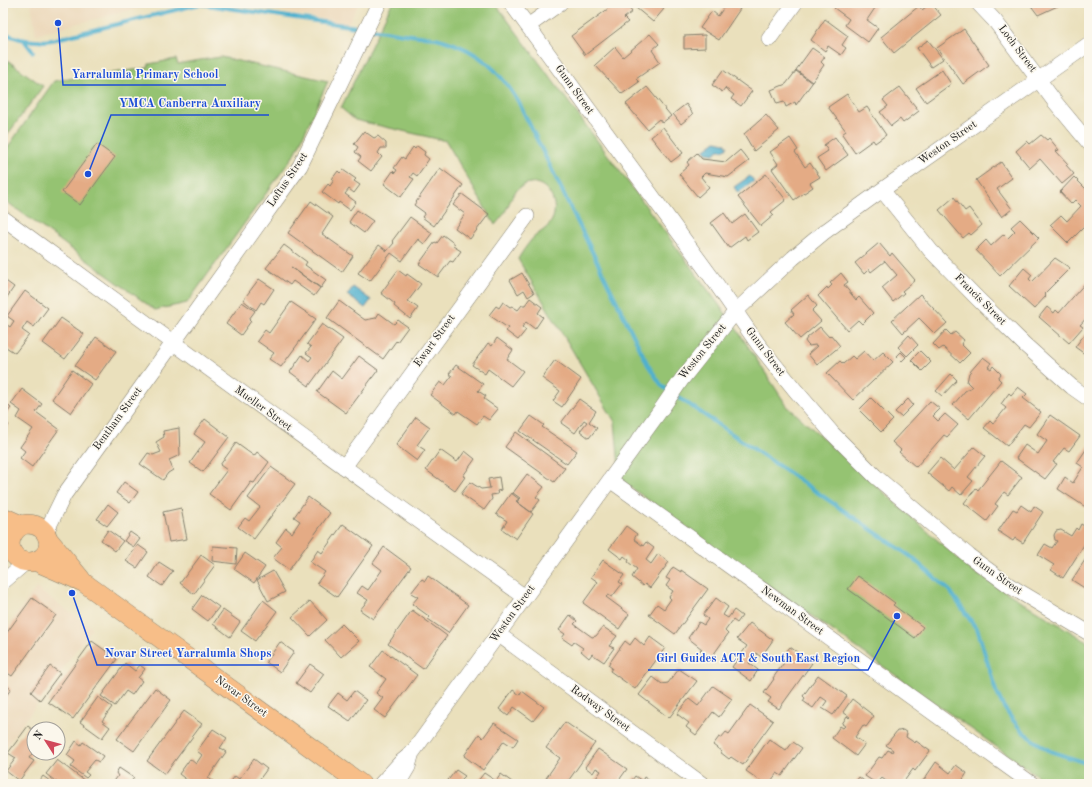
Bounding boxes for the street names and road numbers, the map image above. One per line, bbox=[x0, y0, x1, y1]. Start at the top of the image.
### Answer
street label: Loch Street bbox=[996, 23, 1038, 75]
street label: Gunn Street bbox=[553, 63, 596, 117]
street label: Weston Street bbox=[917, 119, 979, 167]
street label: Loftus Street bbox=[266, 151, 310, 209]
street label: Francis Street bbox=[952, 272, 1008, 328]
street label: Ewart Street bbox=[412, 313, 458, 369]
street label: Weston Street bbox=[677, 322, 729, 382]
street label: Gunn Street bbox=[743, 326, 787, 379]
street label: Bentham Street bbox=[92, 385, 145, 453]
street label: Mueller Street bbox=[232, 385, 294, 433]
street label: Gunn Street bbox=[970, 555, 1024, 597]
street label: Weston Street bbox=[489, 583, 538, 645]
street label: Newman Street bbox=[759, 585, 825, 637]
street label: Novar Street bbox=[213, 675, 269, 719]
street label: Rodway Street bbox=[568, 684, 632, 734]

